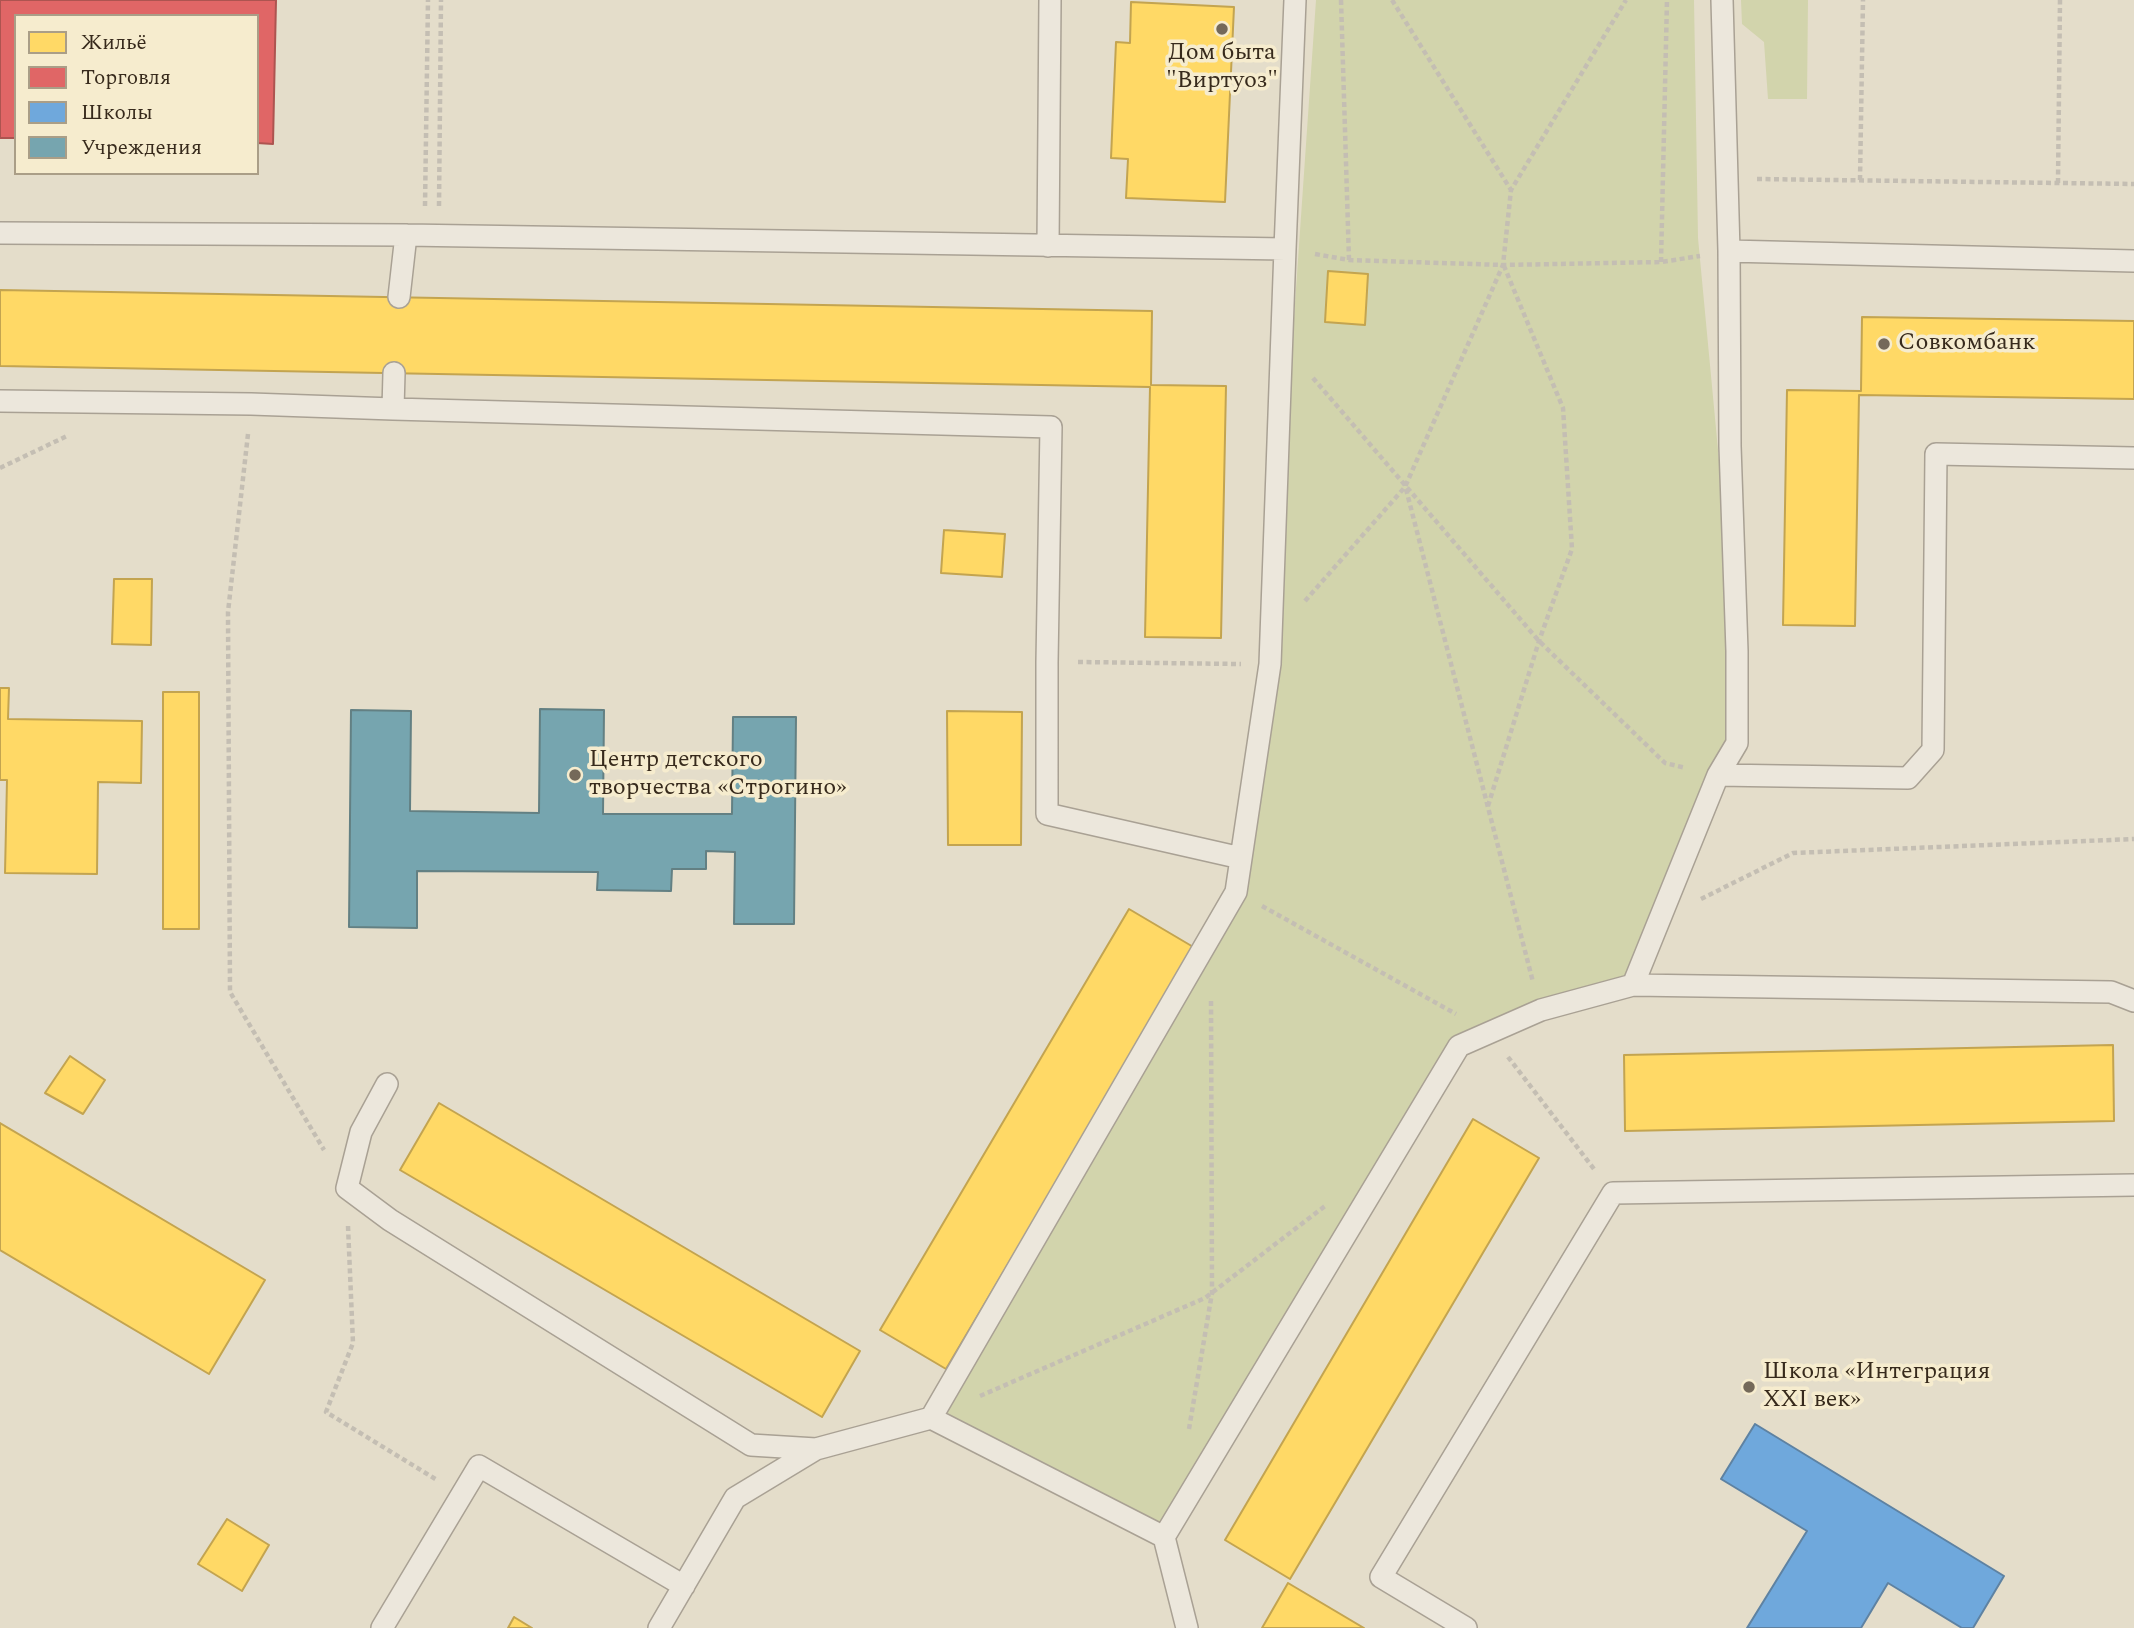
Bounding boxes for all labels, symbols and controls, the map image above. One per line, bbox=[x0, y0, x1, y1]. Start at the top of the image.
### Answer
legend bbox=[14, 14, 259, 175]
marker: Дом быта "Виртуоз" bbox=[1214, 21, 1230, 37]
text: Жильё bbox=[81, 27, 147, 59]
place label: Дом быта "Виртуоз" bbox=[1166, 40, 1278, 96]
text: Торговля bbox=[81, 62, 171, 94]
text: Школы bbox=[81, 97, 153, 129]
text: Учреждения bbox=[81, 132, 202, 164]
place label: Совкомбанк bbox=[1898, 330, 2036, 358]
marker: Совкомбанк bbox=[1876, 336, 1892, 352]
place label: Центр детского творчества «Строгино» bbox=[589, 747, 847, 803]
marker: Центр детского творчества «Строгино» bbox=[567, 767, 583, 783]
place label: Школа «Интеграция XXI век» bbox=[1763, 1359, 1990, 1415]
marker: Школа «Интеграция XXI век» bbox=[1741, 1379, 1757, 1395]

